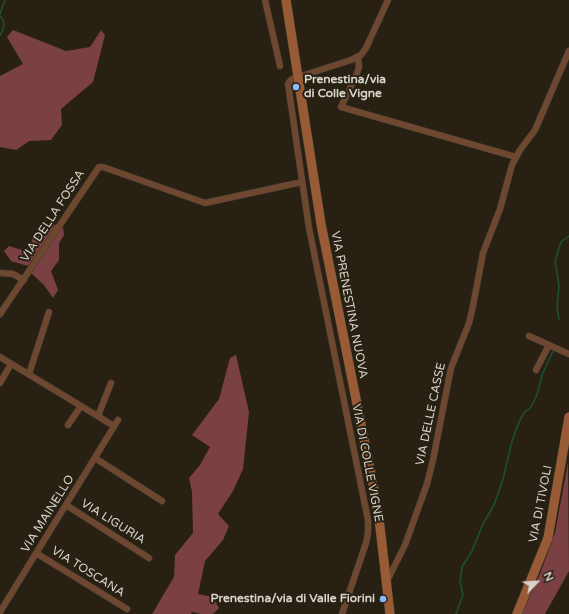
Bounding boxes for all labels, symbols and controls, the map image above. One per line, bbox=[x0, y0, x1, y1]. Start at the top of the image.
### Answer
place label: Prenestina/via di Colle Vigne bbox=[304, 73, 386, 101]
marker: Prenestina/via di Colle Vigne bbox=[291, 82, 301, 92]
street label: VIA DELLA FOSSA bbox=[18, 167, 88, 265]
street label: VIA PRENESTINA NUOVA bbox=[328, 230, 370, 380]
street label: VIA DELLE CASSE bbox=[413, 361, 449, 467]
street label: VIA DI COLLE VIGNE bbox=[348, 403, 386, 523]
street label: VIA DI TIVOLI bbox=[526, 464, 556, 544]
street label: VIA MAINELLO bbox=[18, 473, 78, 555]
street label: VIA LIGURIA bbox=[78, 496, 148, 548]
street label: VIA TOSCANA bbox=[49, 544, 127, 600]
north arrow bbox=[517, 562, 557, 602]
text: N bbox=[541, 570, 556, 583]
place label: Prenestina/via di Valle Fiorini bbox=[211, 592, 375, 606]
marker: Prenestina/via di Valle Fiorini bbox=[378, 594, 388, 604]

